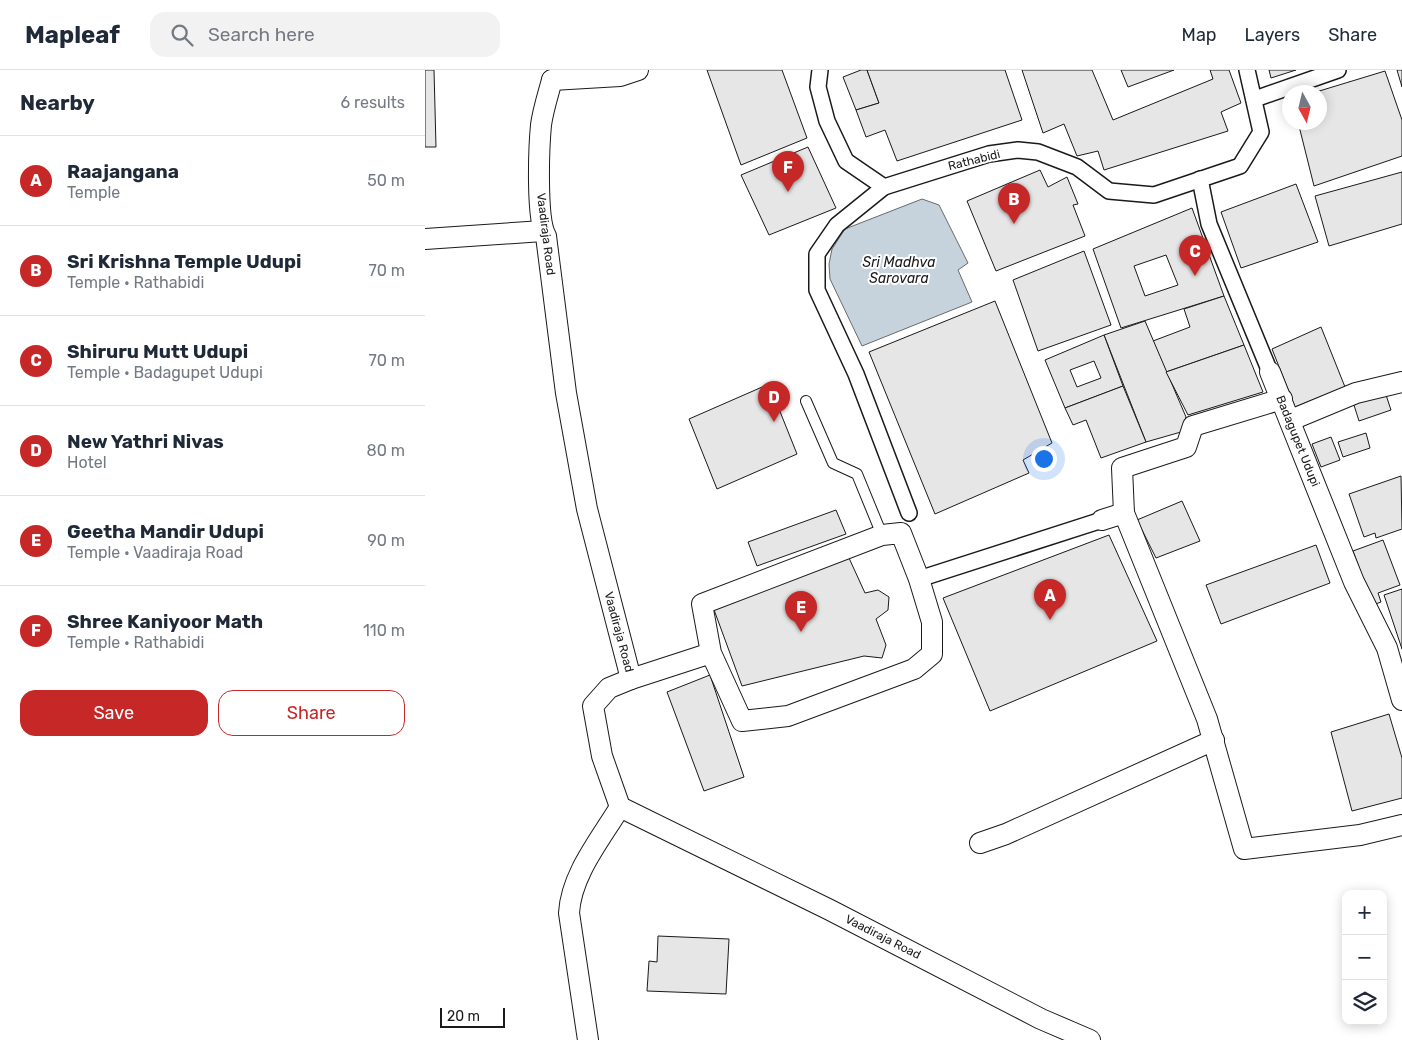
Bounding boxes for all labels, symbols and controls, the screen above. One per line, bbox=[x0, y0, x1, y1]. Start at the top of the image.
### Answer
search box bbox=[150, 12, 500, 57]
text: Mapleaf bbox=[25, 21, 120, 49]
icon: search bbox=[168, 21, 196, 49]
text: Search here bbox=[208, 23, 315, 46]
text: Map bbox=[1182, 24, 1217, 46]
text: Layers bbox=[1245, 24, 1300, 46]
text: Share bbox=[1328, 24, 1377, 46]
north arrow bbox=[1282, 85, 1327, 130]
text: Nearby bbox=[20, 90, 95, 115]
text: 6 results bbox=[340, 93, 405, 112]
street label: Rathabidi bbox=[947, 147, 1002, 173]
pin: F bbox=[772, 151, 804, 192]
text: Raajangana bbox=[67, 160, 179, 183]
text: A bbox=[30, 171, 42, 190]
text: 50 m bbox=[367, 171, 405, 190]
text: Temple bbox=[67, 183, 120, 202]
pin: B bbox=[998, 183, 1030, 224]
street label: Vaadiraja Road bbox=[534, 192, 558, 276]
pin: C bbox=[1179, 235, 1211, 276]
text: Sri Krishna Temple Udupi bbox=[67, 250, 301, 273]
water label: Sri Madhva Sarovara bbox=[863, 254, 935, 287]
text: B bbox=[30, 261, 42, 280]
text: 70 m bbox=[368, 261, 405, 280]
text: Temple · Rathabidi bbox=[67, 273, 204, 292]
text: Shiruru Mutt Udupi bbox=[67, 340, 248, 363]
text: C bbox=[30, 351, 42, 370]
text: 70 m bbox=[368, 351, 405, 370]
text: Temple · Badagupet Udupi bbox=[67, 363, 263, 382]
pin: D bbox=[758, 381, 790, 422]
street label: Badagupet Udupi bbox=[1273, 393, 1323, 489]
text: New Yathri Nivas bbox=[67, 430, 224, 453]
text: D bbox=[30, 441, 42, 460]
text: 80 m bbox=[367, 441, 405, 460]
your location bbox=[1031, 446, 1057, 472]
text: Hotel bbox=[67, 453, 107, 472]
text: Geetha Mandir Udupi bbox=[67, 520, 264, 543]
text: E bbox=[31, 531, 41, 550]
text: 90 m bbox=[367, 531, 405, 550]
text: Temple · Vaadiraja Road bbox=[67, 543, 243, 562]
pin: A bbox=[1034, 579, 1066, 620]
street label: Vaadiraja Road bbox=[602, 590, 636, 674]
pin: E bbox=[785, 591, 817, 632]
text: Shree Kaniyoor Math bbox=[67, 610, 263, 633]
text: F bbox=[31, 621, 41, 640]
text: 110 m bbox=[363, 621, 405, 640]
text: Temple · Rathabidi bbox=[67, 633, 204, 652]
button: Save bbox=[20, 690, 208, 736]
button: Share bbox=[218, 690, 405, 736]
map controls bbox=[1342, 890, 1387, 1025]
button: + bbox=[1342, 890, 1387, 935]
street label: Vaadiraja Road bbox=[843, 912, 923, 962]
button: − bbox=[1342, 935, 1387, 980]
button: layers bbox=[1342, 980, 1387, 1025]
scale bar bbox=[440, 1005, 505, 1028]
text: 20 m bbox=[447, 1008, 480, 1025]

